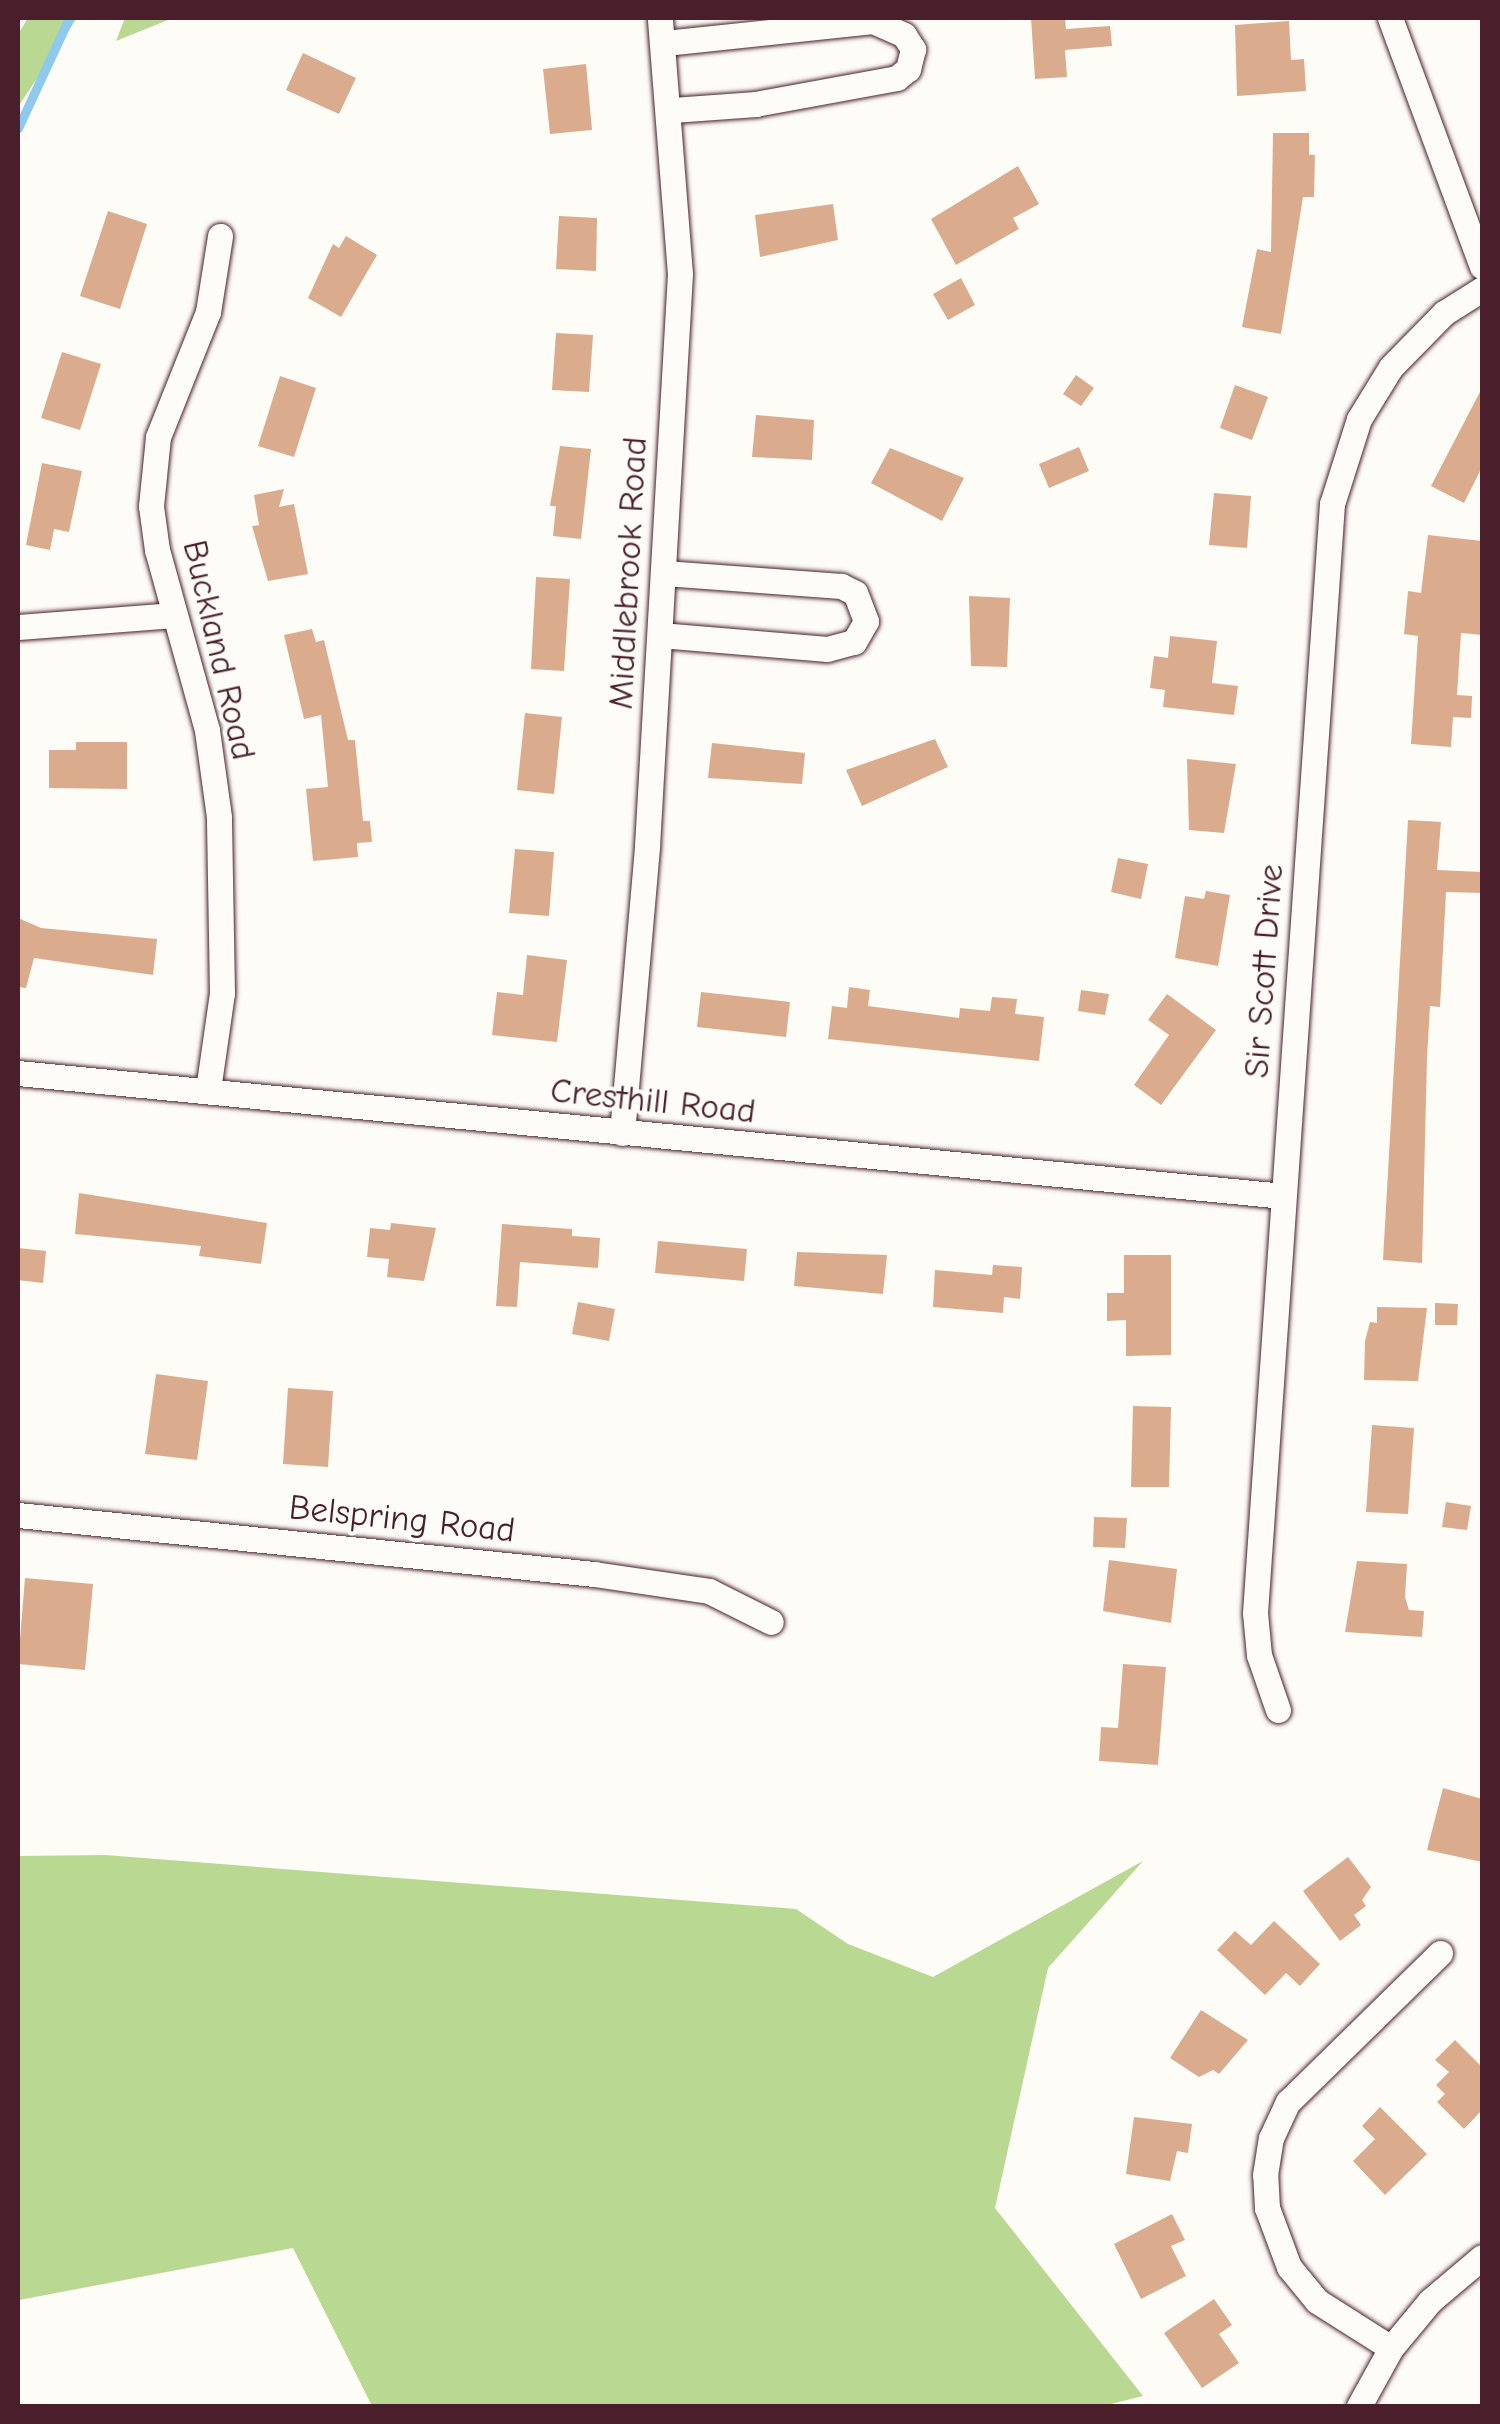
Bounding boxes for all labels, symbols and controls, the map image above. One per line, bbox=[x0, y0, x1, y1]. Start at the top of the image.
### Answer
street label: Middlebrook Road bbox=[600, 436, 656, 710]
street label: Buckland Road bbox=[173, 536, 265, 764]
street label: Sir Scott Drive bbox=[1236, 863, 1292, 1079]
street label: Cresthill Road bbox=[548, 1069, 758, 1133]
street label: Belspring Road bbox=[287, 1486, 517, 1552]

